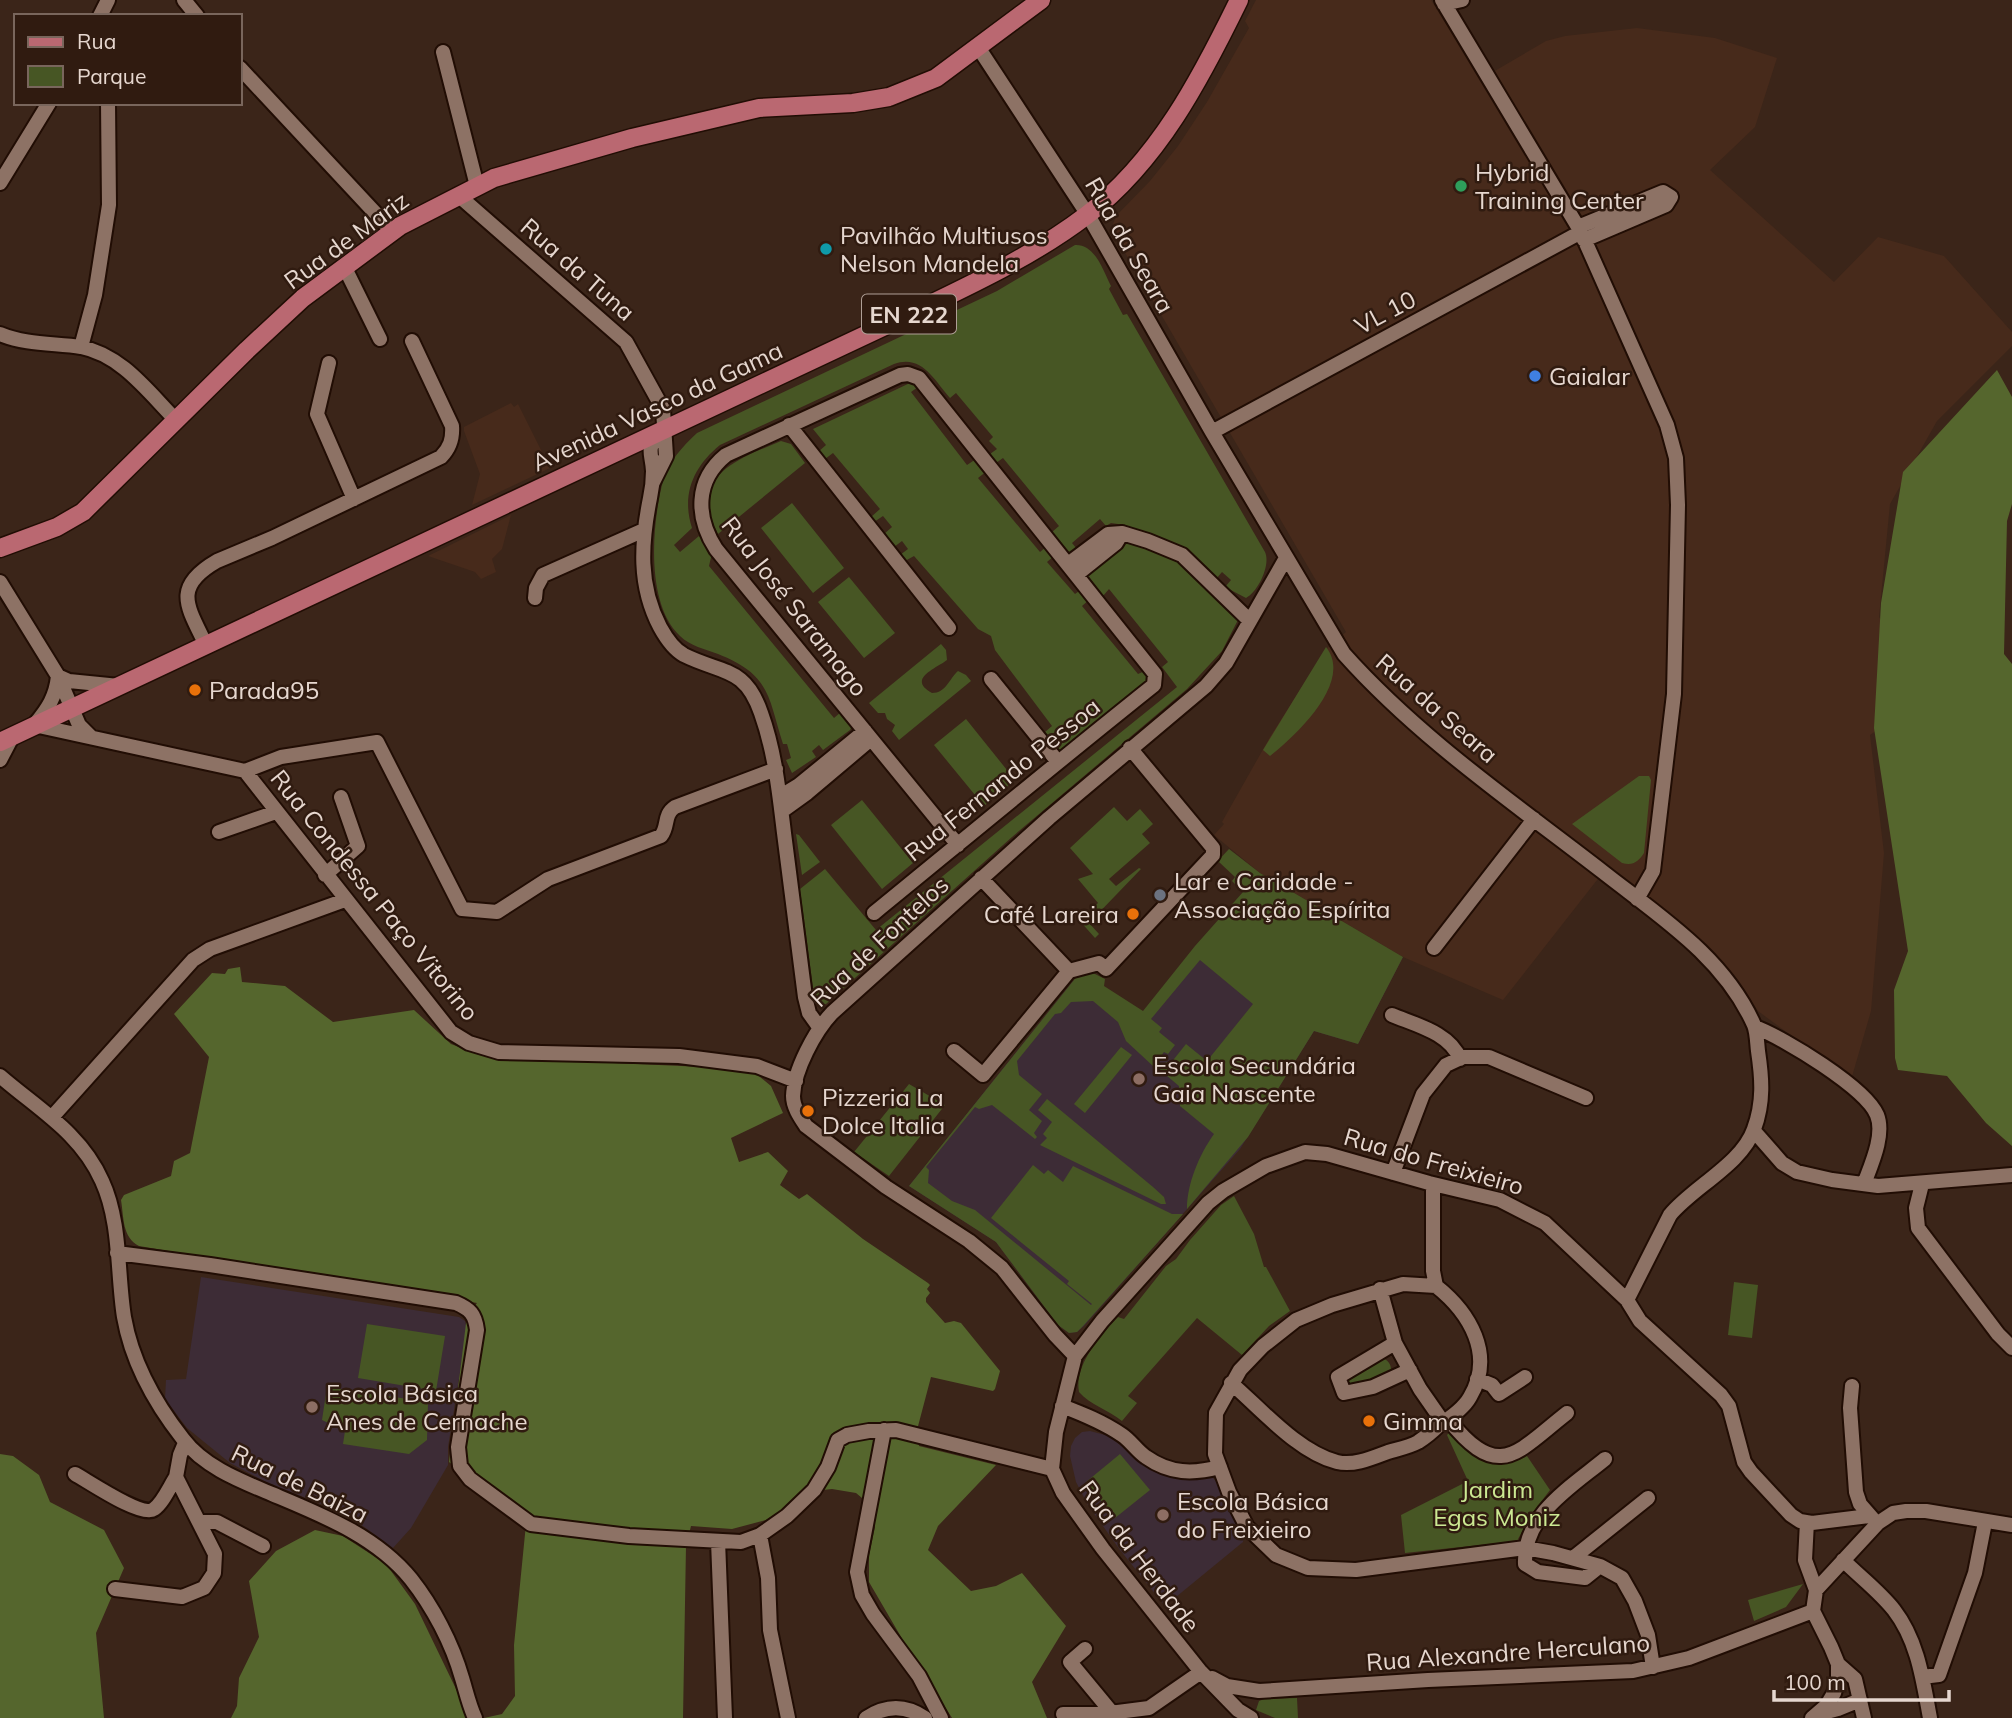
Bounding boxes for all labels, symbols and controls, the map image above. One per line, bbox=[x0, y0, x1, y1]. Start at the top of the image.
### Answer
legend bbox=[14, 14, 242, 105]
text: Rua bbox=[77, 28, 116, 54]
text: Parque bbox=[77, 63, 146, 89]
place label: Hybrid Training Center bbox=[1475, 157, 1644, 215]
street label: Rua da Seara bbox=[1079, 172, 1181, 318]
marker: Hybrid Training Center bbox=[1453, 178, 1469, 194]
street label: Rua de Mariz bbox=[278, 185, 414, 295]
street label: Rua da Tuna bbox=[515, 211, 641, 327]
place label: Pavilhão Multiusos Nelson Mandela bbox=[840, 220, 1048, 278]
marker: Pavilhão Multiusos Nelson Mandela bbox=[818, 241, 834, 257]
street label: VL 10 bbox=[1349, 284, 1421, 340]
road number: EN 222 bbox=[862, 294, 956, 334]
street label: Avenida Vasco da Gama bbox=[527, 335, 787, 477]
place label: Gaialar bbox=[1549, 361, 1630, 391]
marker: Gaialar bbox=[1527, 368, 1543, 384]
street label: Rua José Saramago bbox=[715, 510, 875, 702]
street label: Rua da Seara bbox=[1370, 647, 1504, 769]
place label: Parada95 bbox=[209, 675, 319, 705]
marker: Parada95 bbox=[187, 682, 203, 698]
street label: Rua Fernando Pessoa bbox=[898, 691, 1106, 867]
street label: Rua Condessa Paço Vitorino bbox=[265, 764, 485, 1026]
place label: Lar e Caridade - Associação Espírita bbox=[1174, 866, 1390, 924]
street label: Rua de Fontelos bbox=[804, 869, 954, 1013]
marker: Lar e Caridade - Associação Espírita bbox=[1152, 887, 1168, 903]
place label: Café Lareira bbox=[984, 899, 1119, 929]
marker: Café Lareira bbox=[1125, 906, 1141, 922]
place label: Escola Secundária Gaia Nascente bbox=[1153, 1050, 1356, 1108]
marker: Escola Secundária Gaia Nascente bbox=[1131, 1071, 1147, 1087]
place label: Pizzeria La Dolce Italia bbox=[822, 1082, 945, 1140]
marker: Pizzeria La Dolce Italia bbox=[800, 1103, 816, 1119]
street label: Rua do Freixieiro bbox=[1341, 1121, 1527, 1201]
place label: Escola Básica Anes de Cernache bbox=[326, 1378, 527, 1436]
marker: Escola Básica Anes de Cernache bbox=[304, 1399, 320, 1415]
place label: Gimma bbox=[1383, 1406, 1463, 1436]
marker: Gimma bbox=[1361, 1413, 1377, 1429]
street label: Rua de Baiza bbox=[227, 1437, 373, 1529]
street label: Rua da Herdade bbox=[1073, 1474, 1207, 1638]
park label: Jardim Egas Moniz bbox=[1433, 1474, 1561, 1532]
place label: Escola Básica do Freixieiro bbox=[1177, 1486, 1329, 1544]
marker: Escola Básica do Freixieiro bbox=[1155, 1507, 1171, 1523]
street label: Rua Alexandre Herculano bbox=[1365, 1627, 1651, 1677]
scale bar bbox=[1774, 1658, 1949, 1702]
text: 100 m bbox=[1784, 1669, 1846, 1695]

